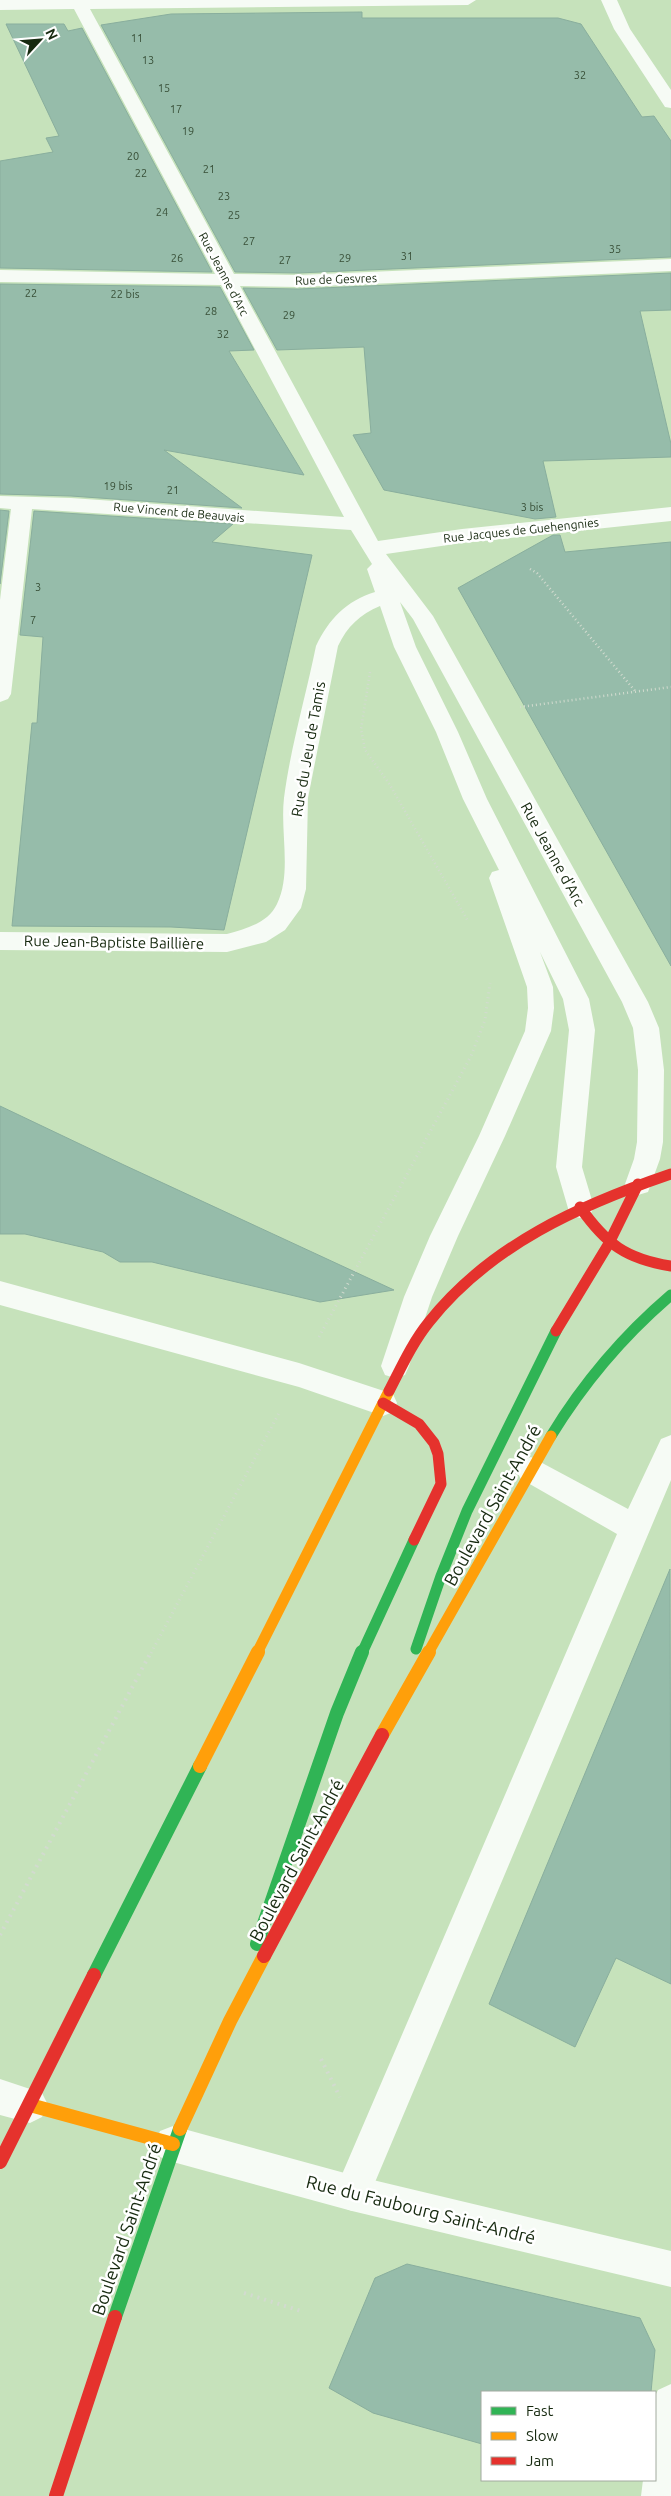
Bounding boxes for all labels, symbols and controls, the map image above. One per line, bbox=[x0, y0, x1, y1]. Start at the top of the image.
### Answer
north arrow bbox=[15, 15, 65, 65]
text: N bbox=[42, 26, 61, 43]
house number: 11 bbox=[131, 32, 143, 44]
house number: 13 bbox=[142, 54, 154, 66]
house number: 32 bbox=[574, 69, 586, 81]
house number: 15 bbox=[158, 82, 170, 94]
house number: 17 bbox=[170, 103, 182, 115]
house number: 19 bbox=[182, 125, 194, 137]
house number: 20 bbox=[127, 150, 139, 162]
house number: 21 bbox=[203, 163, 215, 175]
house number: 22 bbox=[135, 167, 147, 179]
house number: 23 bbox=[218, 190, 230, 202]
house number: 24 bbox=[156, 206, 168, 218]
house number: 25 bbox=[228, 209, 240, 221]
street label: Rue Jeanne d'Arc bbox=[197, 230, 252, 318]
house number: 27 bbox=[243, 235, 255, 247]
house number: 35 bbox=[609, 243, 621, 255]
house number: 31 bbox=[401, 250, 413, 262]
house number: 26 bbox=[171, 252, 183, 264]
house number: 29 bbox=[339, 252, 351, 264]
house number: 27 bbox=[279, 254, 291, 266]
street label: Rue de Gesvres bbox=[295, 271, 377, 287]
house number: 22 bbox=[25, 287, 37, 299]
house number: 22 bis bbox=[111, 288, 140, 300]
house number: 28 bbox=[205, 305, 217, 317]
house number: 29 bbox=[283, 309, 295, 321]
house number: 32 bbox=[217, 328, 229, 340]
house number: 19 bis bbox=[104, 480, 133, 492]
house number: 21 bbox=[167, 484, 179, 496]
street label: Rue Vincent de Beauvais bbox=[113, 500, 245, 524]
house number: 3 bis bbox=[521, 501, 544, 513]
street label: Rue Jacques de Guehengnies bbox=[443, 515, 599, 545]
house number: 3 bbox=[35, 581, 41, 593]
house number: 7 bbox=[30, 614, 36, 626]
street label: Rue du Jeu de Tamis bbox=[288, 680, 328, 818]
street label: Rue Jeanne d'Arc bbox=[518, 799, 588, 909]
street label: Rue Jean-Baptiste Baillière bbox=[24, 932, 204, 952]
street label: Boulevard Saint-André bbox=[439, 1421, 545, 1589]
street label: Boulevard Saint-André bbox=[245, 1775, 347, 1945]
street label: Boulevard Saint-André bbox=[87, 2140, 165, 2318]
street label: Rue du Faubourg Saint-André bbox=[304, 2171, 538, 2247]
legend bbox=[481, 2391, 656, 2481]
text: Fast bbox=[526, 2402, 554, 2419]
text: Slow bbox=[526, 2427, 559, 2444]
text: Jam bbox=[526, 2452, 554, 2469]

